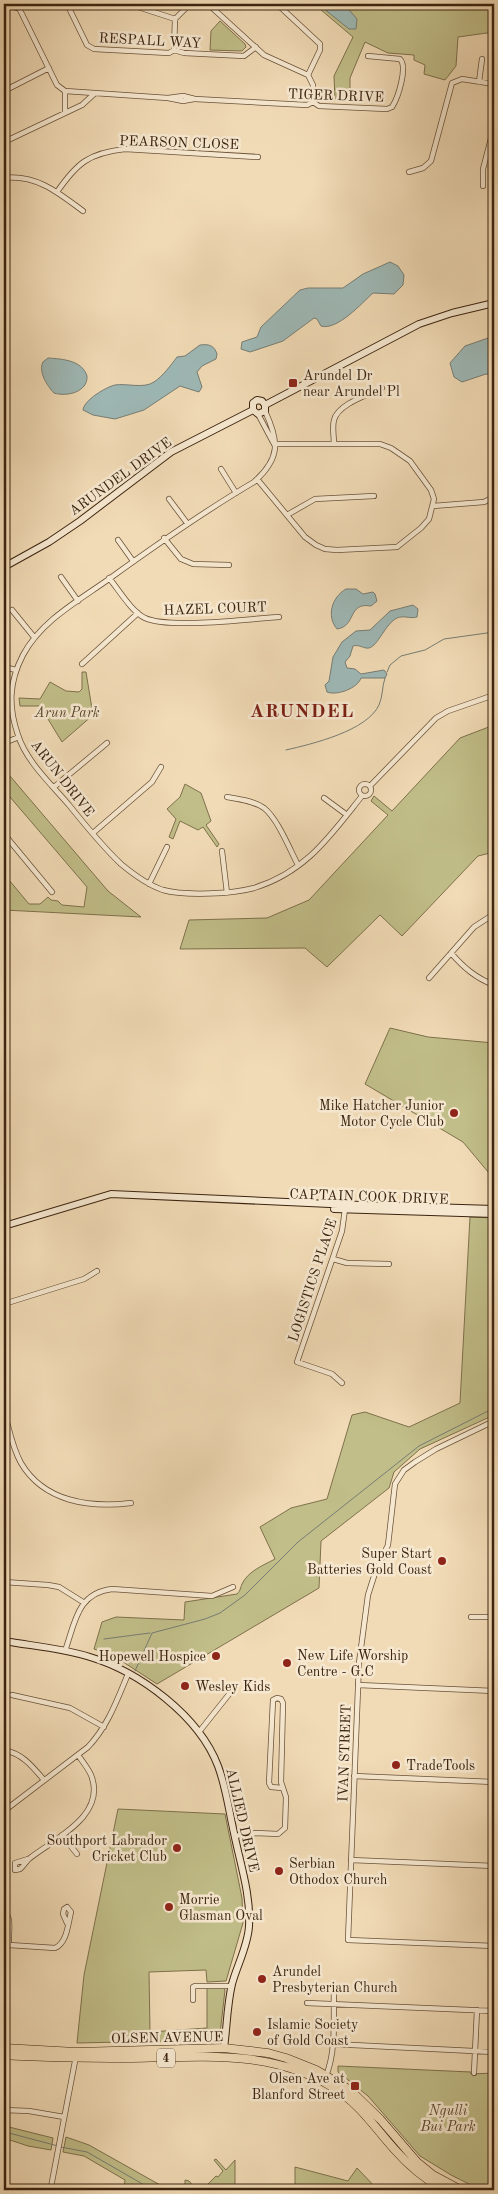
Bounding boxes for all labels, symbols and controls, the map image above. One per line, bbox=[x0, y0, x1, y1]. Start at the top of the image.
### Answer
street label: RESPALL WAY bbox=[98, 31, 201, 51]
street label: TIGER DRIVE bbox=[288, 87, 384, 105]
street label: PEARSON CLOSE bbox=[119, 134, 239, 152]
place label: Arundel Dr near Arundel Pl bbox=[303, 369, 400, 399]
marker: Arundel Dr near Arundel Pl bbox=[287, 377, 299, 389]
street label: ARUNDEL DRIVE bbox=[67, 435, 174, 519]
street label: HAZEL COURT bbox=[163, 600, 267, 618]
district label: ARUNDEL bbox=[250, 703, 354, 722]
park label: Arun Park bbox=[33, 706, 100, 720]
street label: ARUN DRIVE bbox=[28, 738, 96, 819]
place label: Mike Hatcher Junior Motor Cycle Club bbox=[319, 1099, 444, 1129]
marker: Mike Hatcher Junior Motor Cycle Club bbox=[448, 1107, 460, 1119]
street label: CAPTAIN COOK DRIVE bbox=[289, 1187, 449, 1207]
street label: LOGISTICS PLACE bbox=[286, 1217, 340, 1344]
place label: Super Start Batteries Gold Coast bbox=[307, 1547, 432, 1577]
marker: Super Start Batteries Gold Coast bbox=[436, 1555, 448, 1567]
place label: New Life Worship Centre - G.C bbox=[297, 1649, 408, 1679]
place label: Hopewell Hospice bbox=[99, 1650, 206, 1664]
marker: Hopewell Hospice bbox=[210, 1650, 222, 1662]
marker: New Life Worship Centre - G.C bbox=[281, 1657, 293, 1669]
marker: Wesley Kids bbox=[179, 1680, 191, 1692]
place label: Wesley Kids bbox=[195, 1680, 270, 1694]
street label: IVAN STREET bbox=[336, 1704, 354, 1802]
marker: TradeTools bbox=[390, 1759, 402, 1771]
place label: TradeTools bbox=[406, 1759, 475, 1773]
street label: ALLIED DRIVE bbox=[223, 1767, 261, 1874]
place label: Southport Labrador Cricket Club bbox=[47, 1834, 167, 1864]
marker: Southport Labrador Cricket Club bbox=[171, 1842, 183, 1854]
place label: Serbian Othodox Church bbox=[289, 1857, 388, 1887]
marker: Serbian Othodox Church bbox=[273, 1865, 285, 1877]
place label: Morrie Glasman Oval bbox=[179, 1893, 263, 1923]
marker: Morrie Glasman Oval bbox=[163, 1901, 175, 1913]
place label: Arundel Presbyterian Church bbox=[272, 1965, 398, 1995]
marker: Arundel Presbyterian Church bbox=[256, 1973, 268, 1985]
place label: Islamic Society of Gold Coast bbox=[267, 2018, 359, 2048]
marker: Islamic Society of Gold Coast bbox=[251, 2026, 263, 2038]
street label: OLSEN AVENUE bbox=[111, 2030, 223, 2046]
road number: 4 bbox=[157, 2048, 175, 2068]
place label: Olsen Ave at Blanford Street bbox=[251, 2072, 345, 2102]
marker: Olsen Ave at Blanford Street bbox=[349, 2080, 361, 2092]
park label: Ngulli Bui Park bbox=[419, 2104, 476, 2134]

